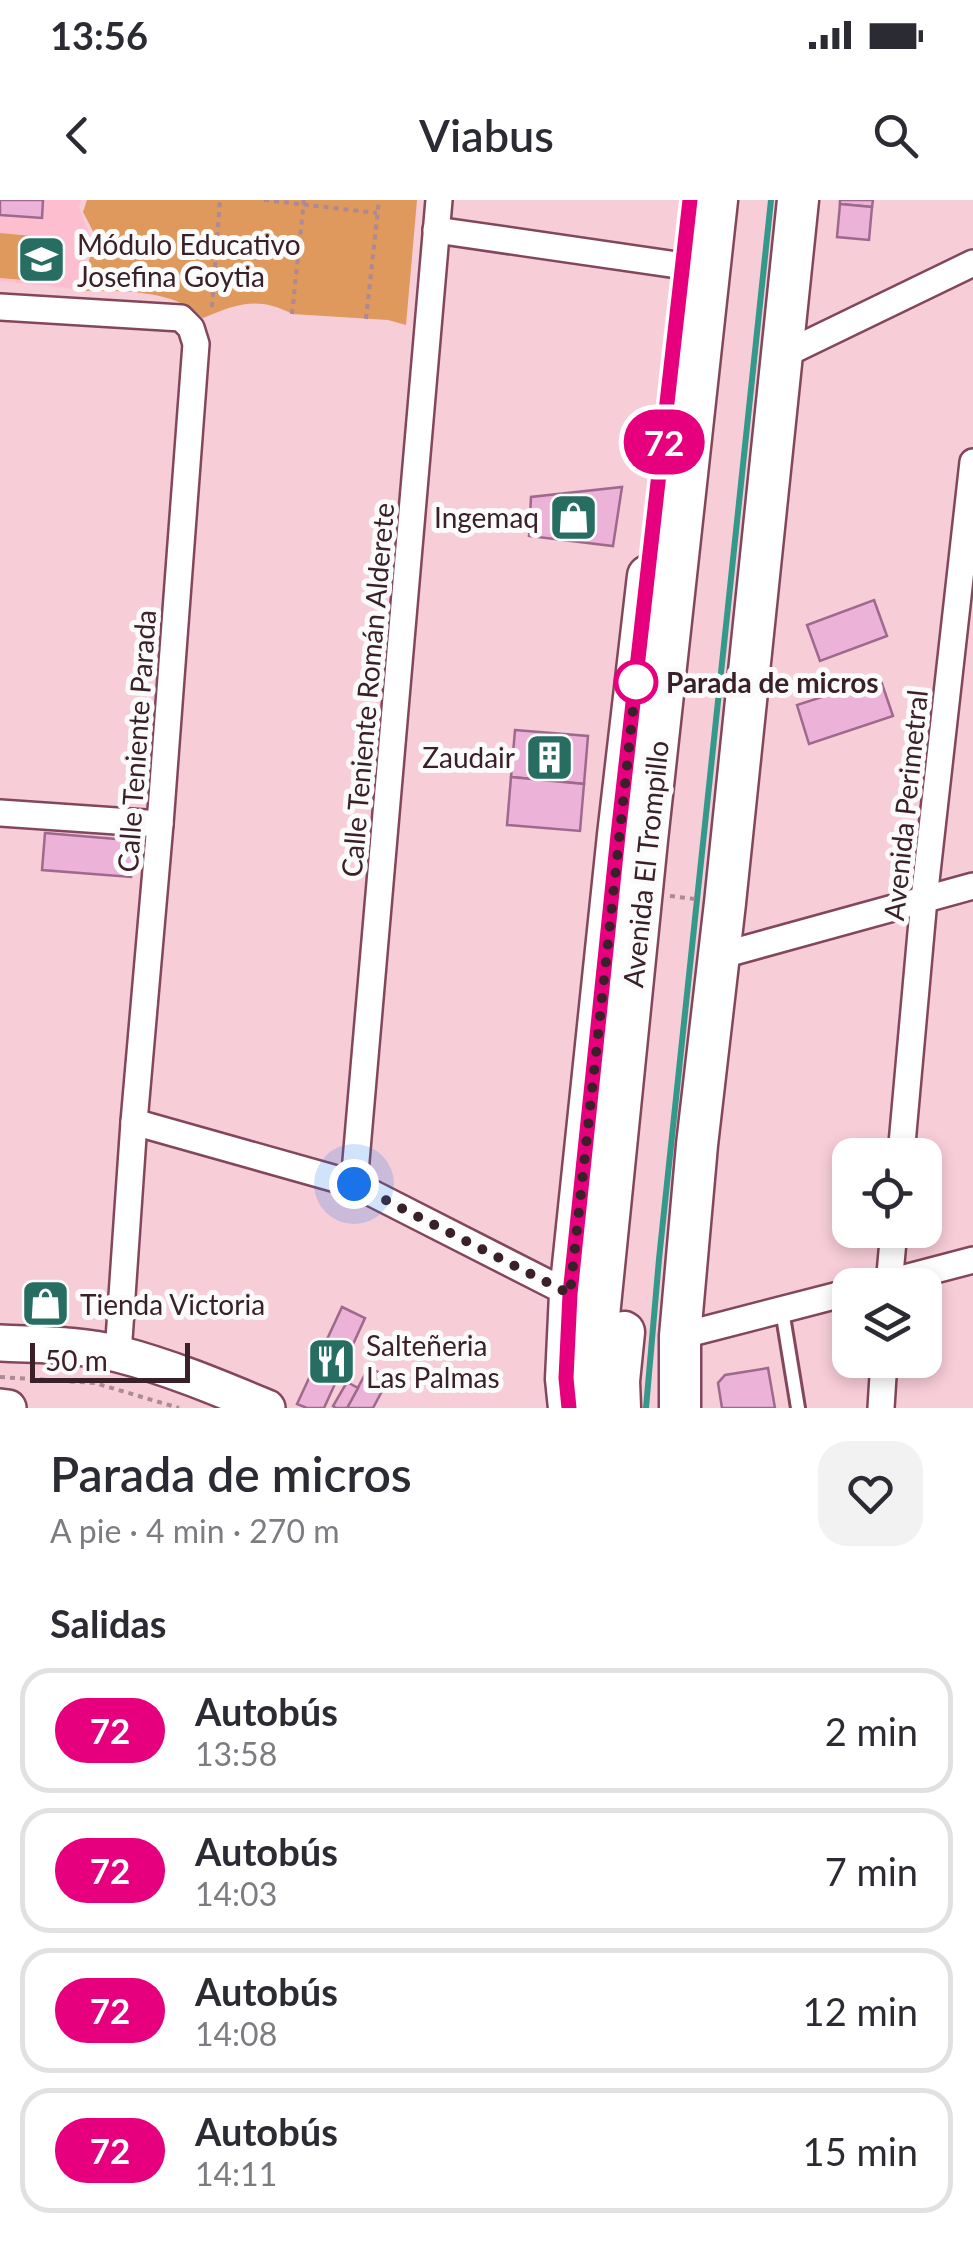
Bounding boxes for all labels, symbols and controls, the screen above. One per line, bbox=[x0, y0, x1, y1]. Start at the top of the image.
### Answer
text: 13:56 bbox=[50, 12, 148, 58]
icon: back bbox=[50, 108, 105, 163]
text: Viabus bbox=[419, 108, 554, 162]
icon: search bbox=[868, 108, 923, 163]
place label: Módulo Educativo Josefina Goytia bbox=[77, 227, 301, 293]
school or university icon: Módulo Educativo Josefina Goytia bbox=[16, 234, 68, 286]
line badge: 72 bbox=[619, 410, 709, 474]
text: 72 bbox=[644, 421, 684, 463]
shop icon: Ingemaq bbox=[548, 491, 600, 543]
place label: Ingemaq bbox=[434, 500, 539, 534]
street label: Calle Teniente Román Alderete bbox=[334, 501, 400, 879]
street label: Calle Teniente Parada bbox=[110, 609, 162, 873]
marker: Parada de micros bbox=[615, 661, 657, 703]
place label: Parada de micros bbox=[666, 665, 879, 699]
street label: Avenida Perimetral bbox=[876, 688, 934, 922]
building icon: Zaudair bbox=[524, 731, 576, 783]
street label: Avenida El Trompillo bbox=[615, 739, 675, 989]
place label: Zaudair bbox=[422, 740, 515, 774]
map controls bbox=[832, 1138, 942, 1378]
button: locate bbox=[832, 1138, 942, 1248]
your location bbox=[329, 1159, 379, 1209]
button: layers bbox=[832, 1268, 942, 1378]
shop icon: Tienda Victoria bbox=[19, 1278, 71, 1330]
place label: Tienda Victoria bbox=[80, 1287, 265, 1321]
place label: Salteñeria Las Palmas bbox=[366, 1328, 500, 1394]
restaurant icon: Salteñeria Las Palmas bbox=[305, 1335, 357, 1387]
scale bar bbox=[30, 1338, 190, 1382]
text: 50 m bbox=[45, 1343, 108, 1377]
button: heart bbox=[818, 1441, 923, 1546]
text: Parada de micros bbox=[50, 1445, 412, 1502]
text: A pie · 4 min · 270 m bbox=[50, 1511, 340, 1550]
text: Salidas bbox=[50, 1600, 167, 1646]
text: Autobús bbox=[195, 1688, 338, 1734]
text: 2 min bbox=[825, 1708, 918, 1754]
text: 72 bbox=[90, 1709, 130, 1751]
text: 13:58 bbox=[195, 1734, 277, 1773]
text: Autobús bbox=[195, 1828, 338, 1874]
text: 7 min bbox=[825, 1848, 918, 1894]
text: 72 bbox=[90, 1849, 130, 1891]
text: 14:03 bbox=[195, 1874, 277, 1913]
text: Autobús bbox=[195, 1968, 338, 2014]
text: 12 min bbox=[803, 1988, 918, 2034]
text: 72 bbox=[90, 1989, 130, 2031]
text: 14:08 bbox=[195, 2014, 277, 2053]
text: Autobús bbox=[195, 2108, 338, 2154]
text: 15 min bbox=[803, 2128, 918, 2174]
text: 72 bbox=[90, 2129, 130, 2171]
text: 14:11 bbox=[195, 2154, 277, 2193]

